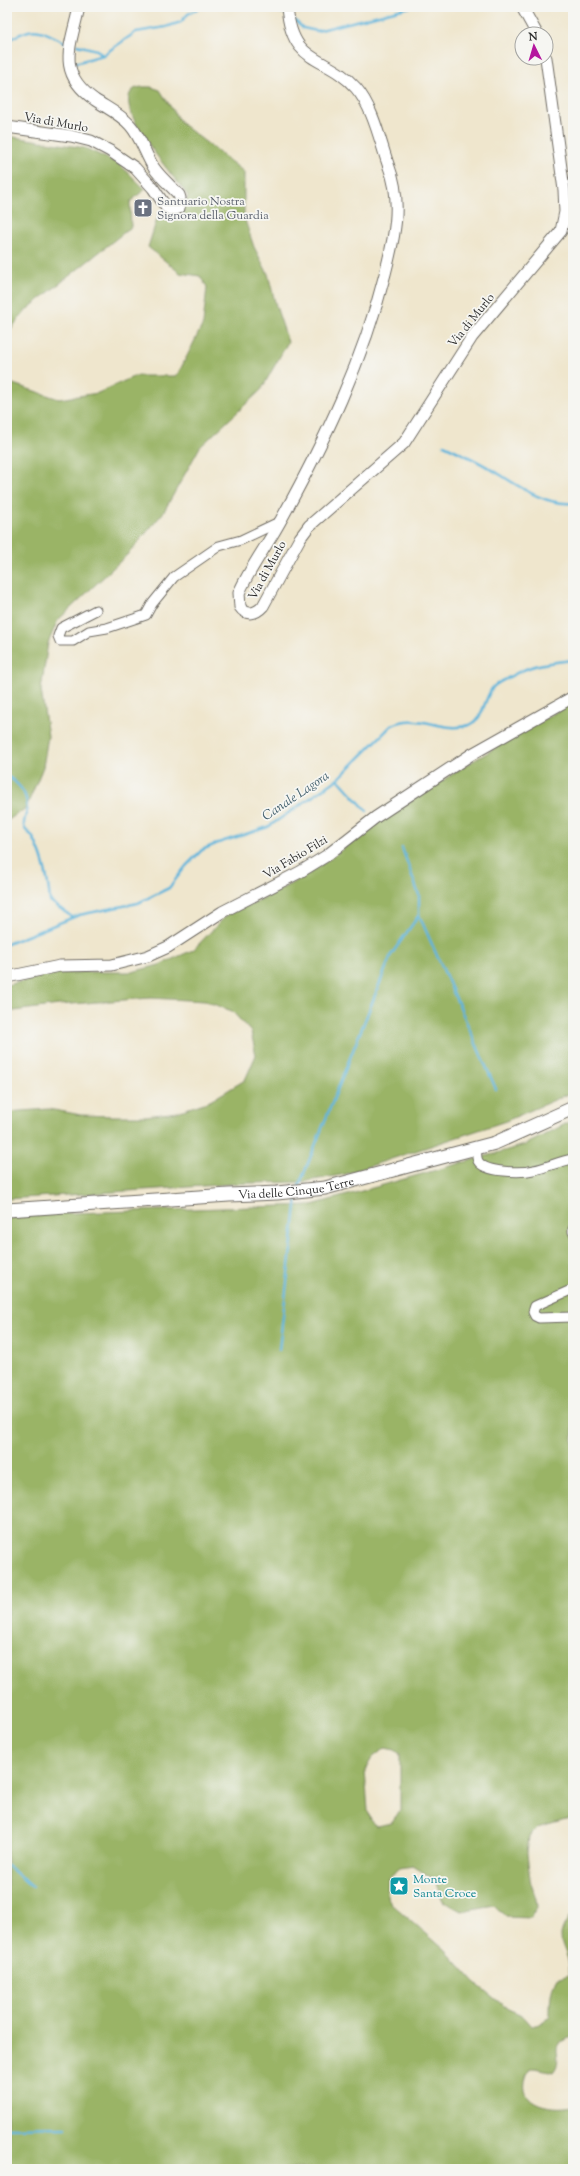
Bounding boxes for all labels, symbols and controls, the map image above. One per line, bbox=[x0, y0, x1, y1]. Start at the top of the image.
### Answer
north arrow bbox=[514, 26, 554, 66]
text: N bbox=[527, 29, 539, 45]
street label: Via di Murlo bbox=[22, 108, 90, 138]
place label: Santuario Nostra Signora della Guardia bbox=[157, 193, 269, 225]
church icon: Santuario Nostra Signora della Guardia bbox=[132, 197, 154, 219]
street label: Via di Murlo bbox=[444, 289, 500, 352]
street label: Via di Murlo bbox=[244, 537, 292, 603]
water label: Canale Lagora bbox=[259, 767, 333, 826]
street label: Via Fabio Filzi bbox=[260, 831, 332, 884]
street label: Via delle Cinque Terre bbox=[238, 1173, 357, 1205]
place label: Monte Santa Croce bbox=[413, 1871, 477, 1903]
place icon: Monte Santa Croce bbox=[388, 1875, 410, 1897]

